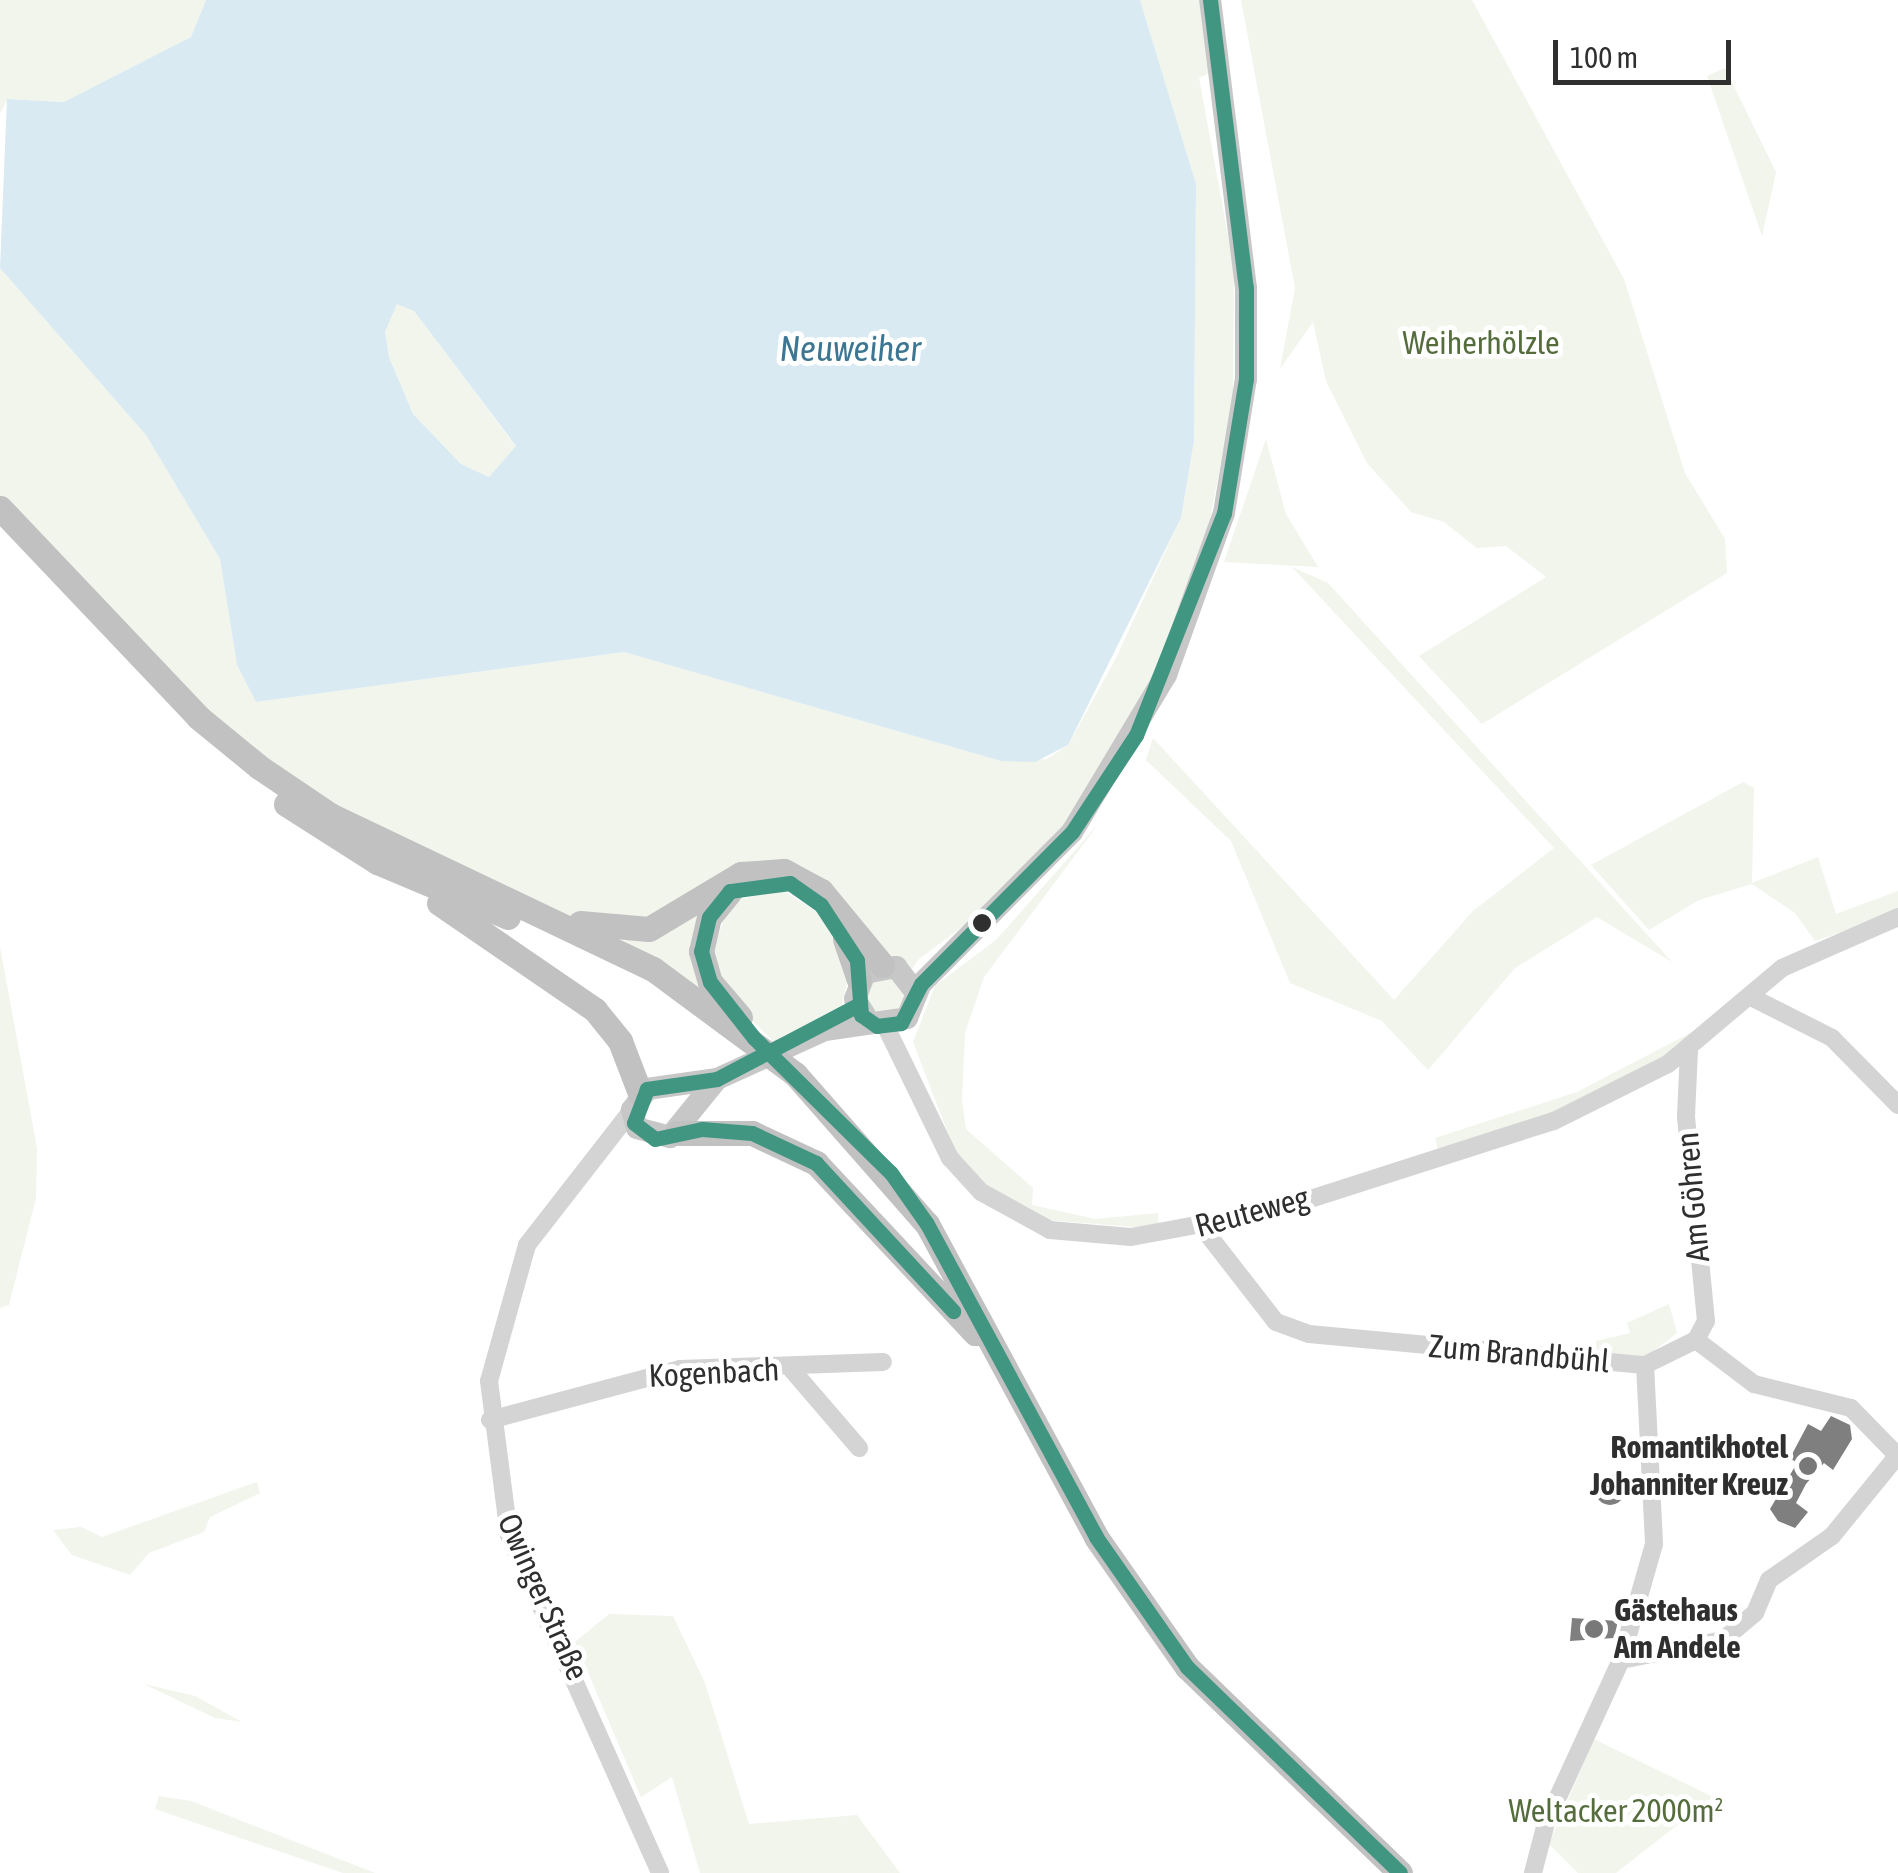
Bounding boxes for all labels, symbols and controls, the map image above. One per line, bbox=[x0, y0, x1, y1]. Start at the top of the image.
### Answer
scale bar bbox=[1558, 20, 1736, 82]
text: 100 m bbox=[1570, 40, 1638, 74]
park label: Weiherhölzle bbox=[1403, 324, 1559, 362]
water label: Neuweiher bbox=[779, 327, 921, 369]
unlabelled marker bbox=[972, 913, 992, 933]
street label: Am Göhren bbox=[1668, 1131, 1718, 1263]
street label: Reuteweg bbox=[1191, 1178, 1313, 1246]
street label: Zum Brandbühl bbox=[1427, 1327, 1611, 1381]
street label: Kogenbach bbox=[648, 1350, 780, 1396]
place label: Romantikhotel Johanniter Kreuz bbox=[1590, 1429, 1788, 1504]
marker: Romantikhotel Johanniter Kreuz bbox=[1797, 1455, 1819, 1477]
street label: Owinger Straße bbox=[489, 1508, 597, 1686]
place label: Gästehaus Am Andele bbox=[1614, 1592, 1741, 1667]
marker: Gästehaus Am Andele bbox=[1583, 1618, 1605, 1640]
park label: Weltacker 2000m² bbox=[1508, 1792, 1724, 1830]

